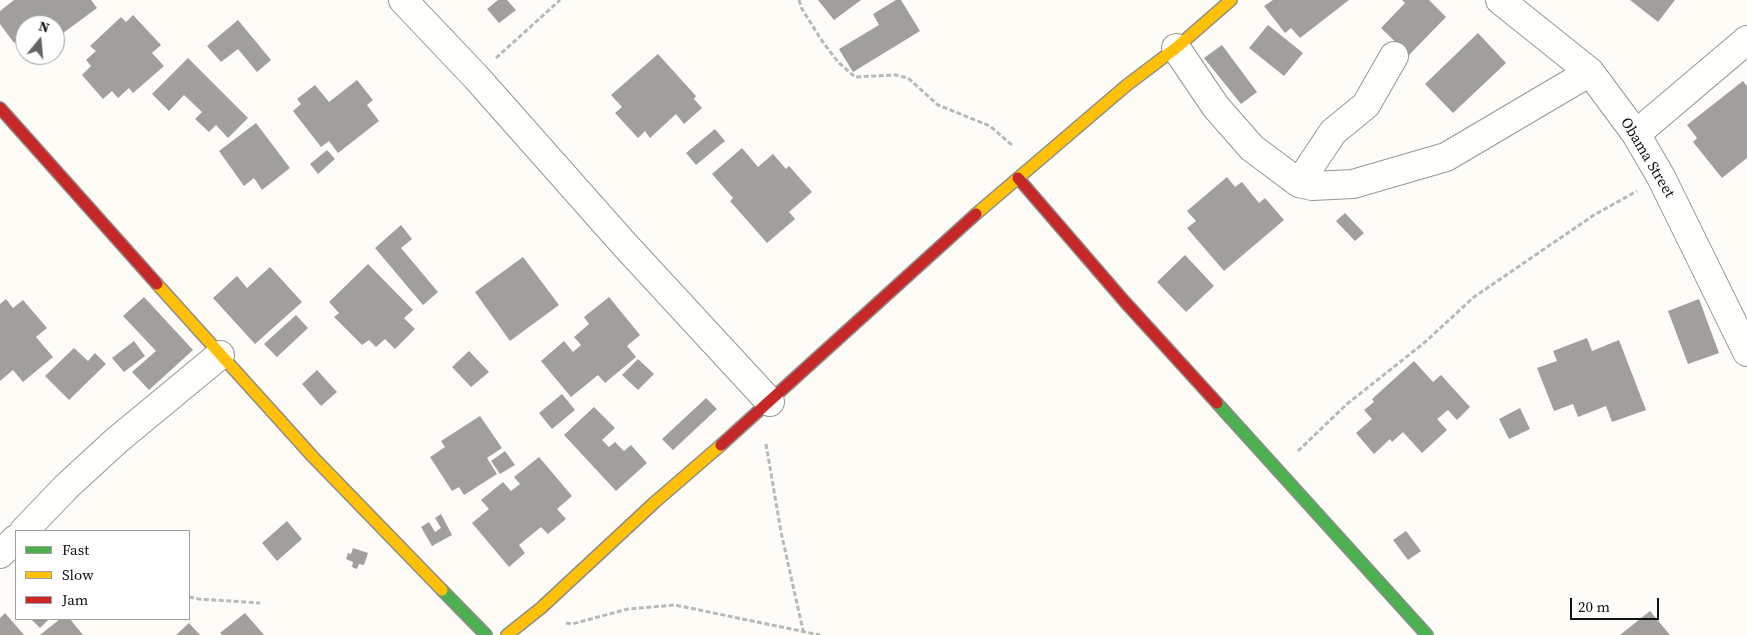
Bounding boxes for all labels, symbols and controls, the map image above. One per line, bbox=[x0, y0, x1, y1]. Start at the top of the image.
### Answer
north arrow bbox=[15, 15, 65, 65]
text: N bbox=[36, 16, 52, 38]
street label: Obama Street bbox=[1616, 115, 1678, 201]
legend bbox=[15, 530, 190, 620]
text: Fast bbox=[62, 539, 89, 560]
text: Slow bbox=[62, 564, 94, 585]
scale bar bbox=[1572, 588, 1661, 620]
text: Jam bbox=[62, 589, 88, 610]
text: 20 m bbox=[1578, 596, 1610, 617]

